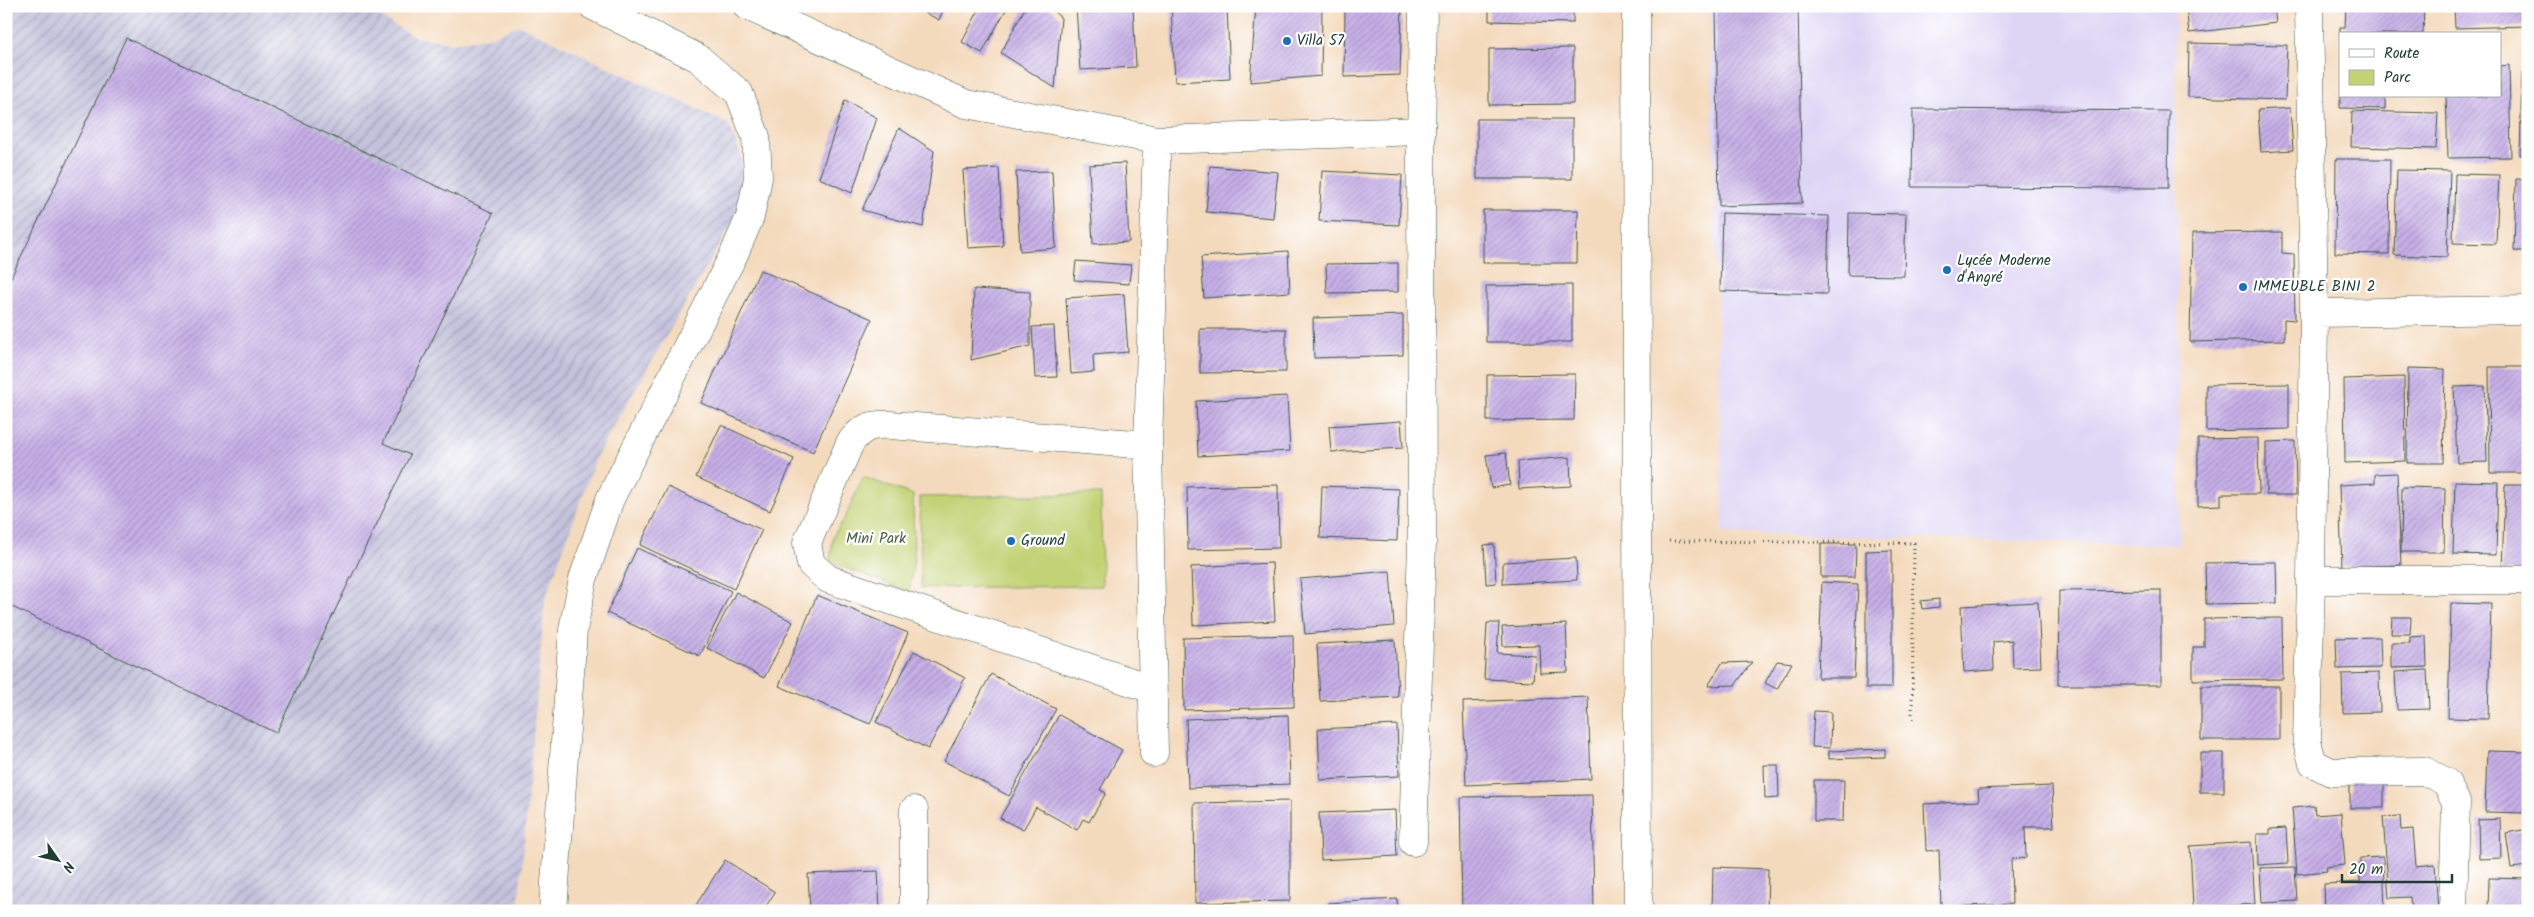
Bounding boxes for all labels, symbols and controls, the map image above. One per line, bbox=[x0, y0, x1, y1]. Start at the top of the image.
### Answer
place label: Villa 57 bbox=[1297, 29, 1345, 53]
legend bbox=[2339, 32, 2502, 98]
marker: Villa 57 bbox=[1281, 35, 1293, 47]
text: Route bbox=[2384, 42, 2420, 66]
text: Parc bbox=[2384, 66, 2411, 90]
place label: Lycée Moderne d'Angré bbox=[1957, 249, 2051, 290]
marker: Lycée Moderne d'Angré bbox=[1941, 264, 1953, 276]
place label: IMMEUBLE BINI 2 bbox=[2253, 275, 2375, 299]
marker: IMMEUBLE BINI 2 bbox=[2237, 281, 2249, 293]
park label: Mini Park bbox=[846, 527, 907, 551]
place label: Ground bbox=[1021, 529, 1065, 553]
marker: Ground bbox=[1005, 535, 1017, 547]
north arrow bbox=[32, 834, 82, 884]
scale bar bbox=[2342, 852, 2452, 884]
text: N bbox=[56, 857, 80, 877]
text: 20 m bbox=[2349, 858, 2383, 882]

